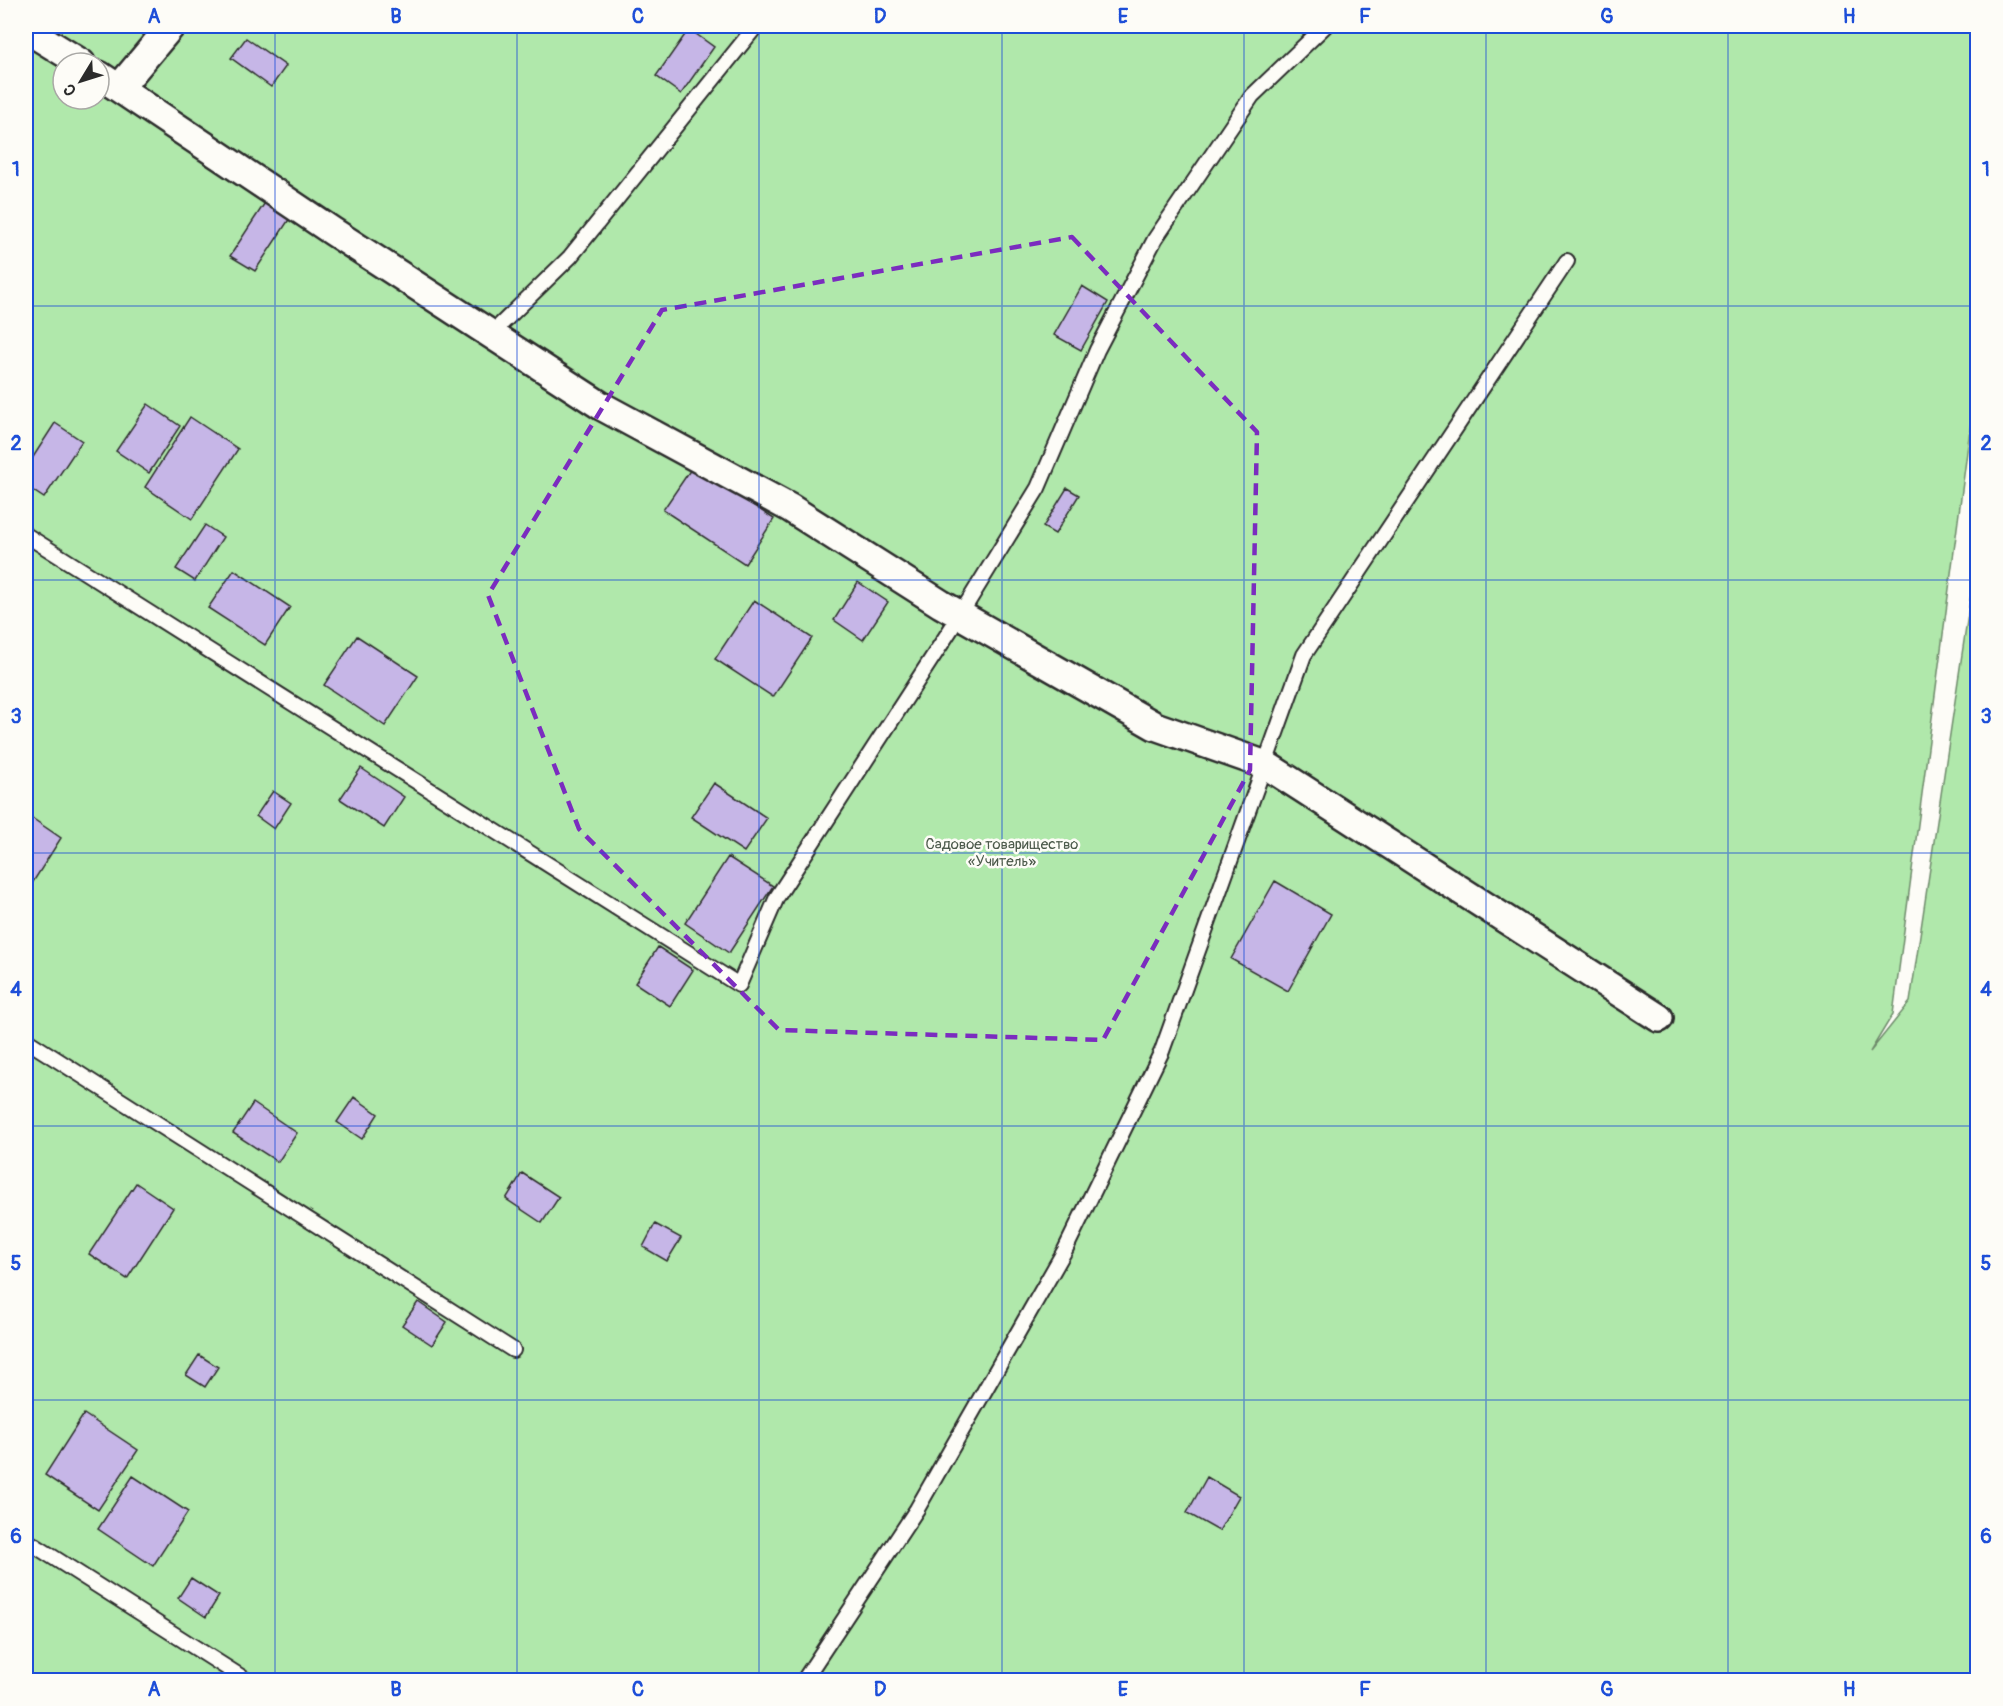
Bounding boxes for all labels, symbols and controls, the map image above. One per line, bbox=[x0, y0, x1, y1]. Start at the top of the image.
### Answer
text: A bbox=[148, 4, 161, 29]
text: B bbox=[390, 4, 402, 29]
text: C bbox=[632, 4, 644, 29]
text: D bbox=[874, 4, 887, 29]
text: E bbox=[1118, 4, 1129, 29]
text: F bbox=[1359, 4, 1371, 29]
text: G bbox=[1600, 4, 1614, 29]
text: H bbox=[1843, 4, 1856, 29]
north arrow bbox=[51, 51, 111, 111]
text: С bbox=[59, 79, 81, 100]
text: 1 bbox=[12, 157, 20, 182]
text: 1 bbox=[1982, 157, 1990, 182]
text: 2 bbox=[10, 431, 22, 456]
text: 2 bbox=[1980, 431, 1992, 456]
text: 3 bbox=[10, 704, 22, 729]
text: 3 bbox=[1980, 704, 1992, 729]
park label: Садовое товарищество «Учитель» bbox=[926, 835, 1078, 871]
text: 4 bbox=[10, 977, 22, 1002]
text: 4 bbox=[1980, 977, 1992, 1002]
text: 5 bbox=[11, 1251, 22, 1276]
text: 5 bbox=[1981, 1251, 1992, 1276]
text: 6 bbox=[10, 1524, 22, 1549]
text: 6 bbox=[1980, 1524, 1992, 1549]
text: A bbox=[148, 1677, 161, 1702]
text: B bbox=[390, 1677, 402, 1702]
text: C bbox=[632, 1677, 644, 1702]
text: D bbox=[874, 1677, 887, 1702]
text: E bbox=[1118, 1677, 1129, 1702]
text: F bbox=[1359, 1677, 1371, 1702]
text: G bbox=[1600, 1677, 1614, 1702]
text: H bbox=[1843, 1677, 1856, 1702]

